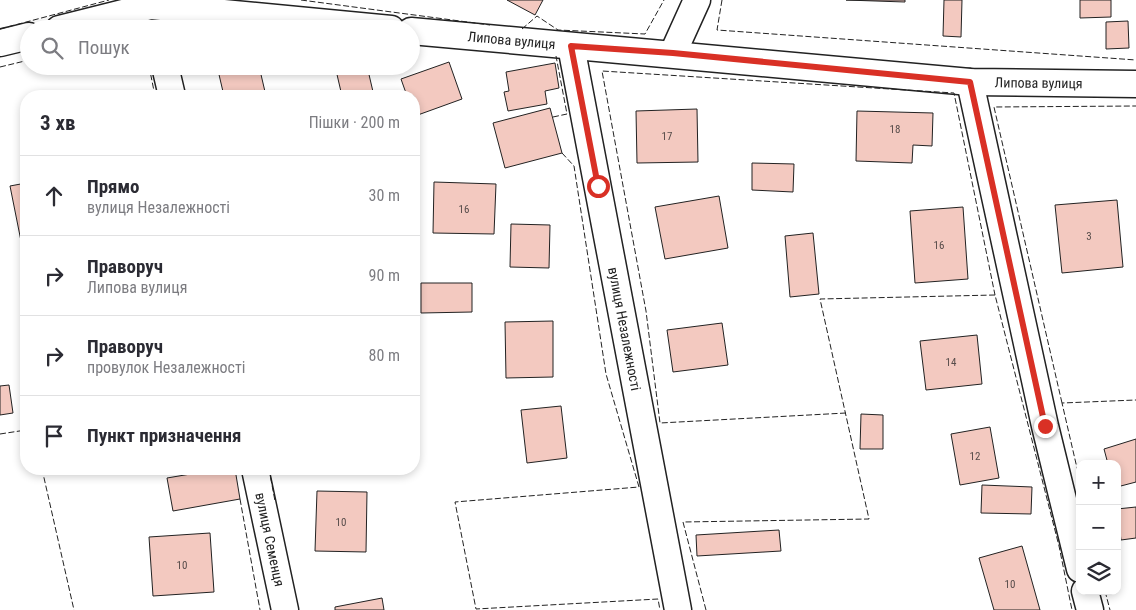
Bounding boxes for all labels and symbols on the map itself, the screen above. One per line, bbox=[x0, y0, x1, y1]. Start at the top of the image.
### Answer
street label: Липова вулиця bbox=[467, 28, 556, 52]
street label: Липова вулиця bbox=[995, 74, 1083, 91]
house number: 18 bbox=[890, 123, 900, 136]
house number: 17 bbox=[662, 130, 672, 143]
route start bbox=[587, 175, 610, 198]
house number: 16 bbox=[459, 203, 469, 216]
house number: 3 bbox=[1086, 230, 1092, 243]
house number: 16 bbox=[934, 239, 944, 252]
street label: вулиця Незалежності bbox=[605, 266, 644, 392]
house number: 14 bbox=[946, 356, 957, 369]
route end bbox=[1034, 415, 1057, 438]
house number: 12 bbox=[970, 450, 980, 463]
street label: вулиця Семенця bbox=[252, 491, 288, 588]
house number: 10 bbox=[336, 516, 346, 529]
house number: 10 bbox=[177, 559, 187, 572]
house number: 10 bbox=[1005, 578, 1015, 591]

